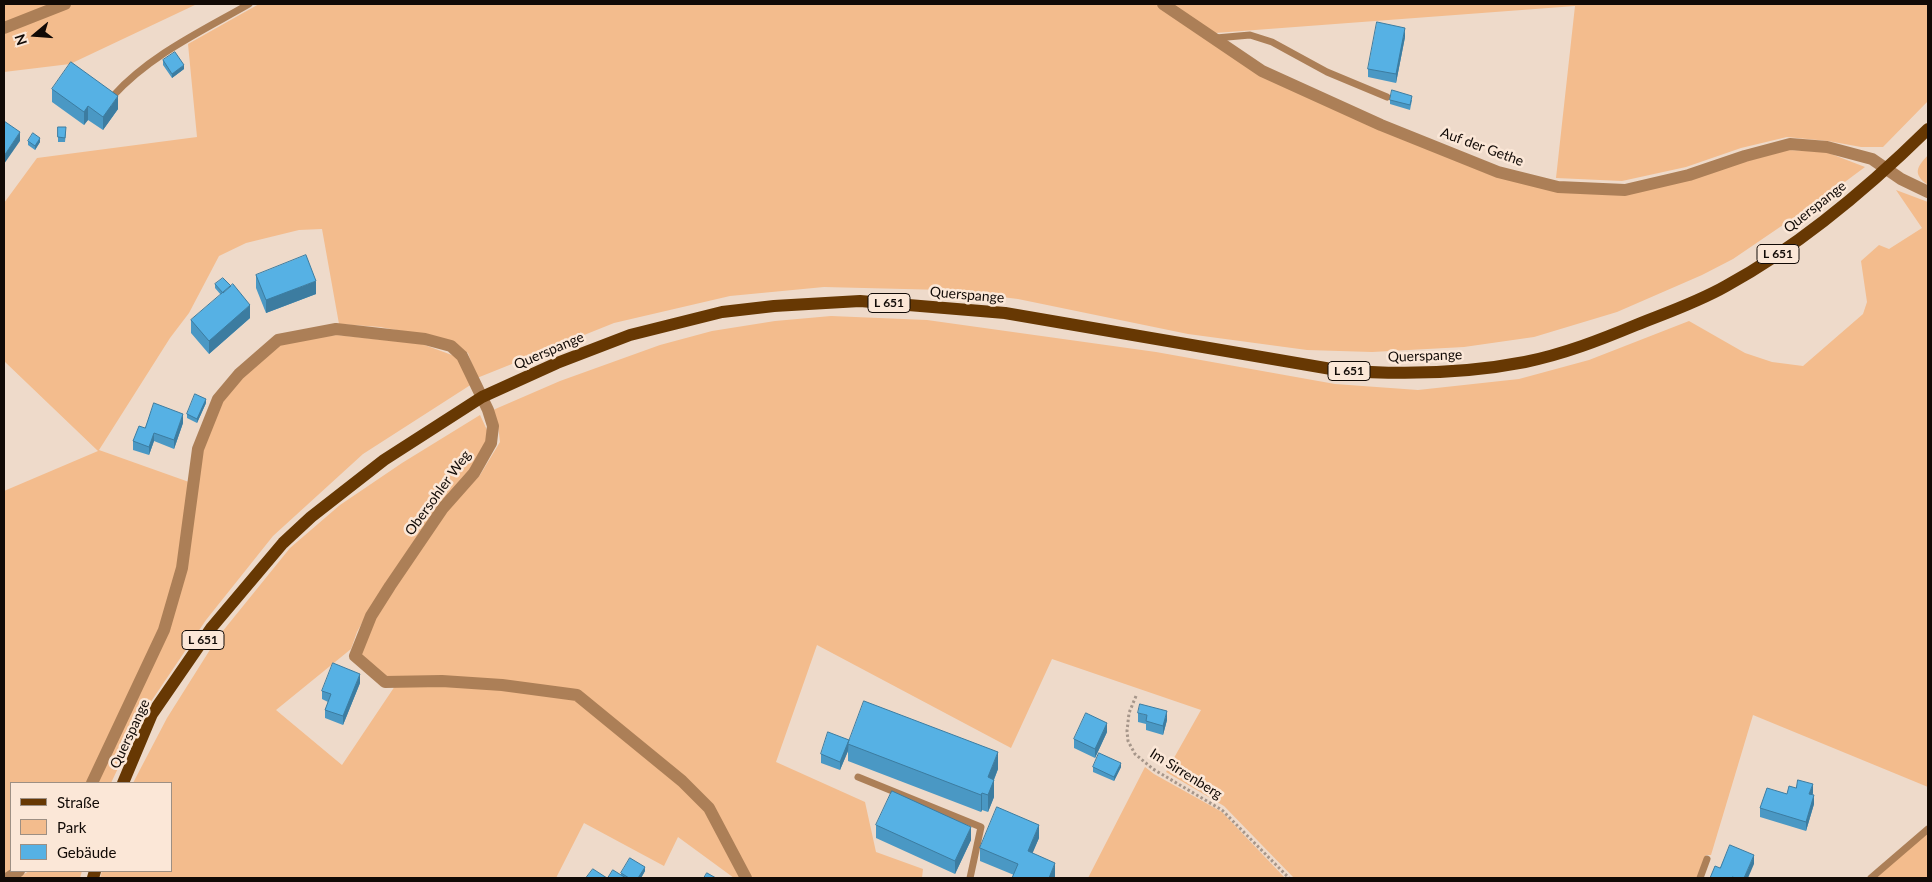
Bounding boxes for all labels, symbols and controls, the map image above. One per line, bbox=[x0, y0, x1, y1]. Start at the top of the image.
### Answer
north arrow bbox=[10, 10, 60, 60]
text: N bbox=[11, 32, 30, 48]
street label: Auf der Gethe bbox=[1438, 124, 1526, 170]
street label: Querspange bbox=[1780, 177, 1850, 237]
road number: L 651 bbox=[1757, 244, 1799, 264]
street label: Querspange bbox=[929, 283, 1005, 307]
road number: L 651 bbox=[868, 294, 910, 312]
street label: Querspange bbox=[511, 329, 587, 373]
street label: Querspange bbox=[1387, 346, 1463, 366]
road number: L 651 bbox=[1328, 362, 1370, 381]
street label: Obersohler Weg bbox=[402, 447, 474, 539]
road number: L 651 bbox=[182, 630, 224, 650]
street label: Querspange bbox=[107, 697, 153, 771]
street label: Im Sirrenberg bbox=[1147, 745, 1225, 803]
legend bbox=[10, 782, 172, 872]
text: Straße bbox=[57, 793, 100, 811]
text: Park bbox=[57, 818, 86, 836]
text: Gebäude bbox=[57, 843, 116, 861]

